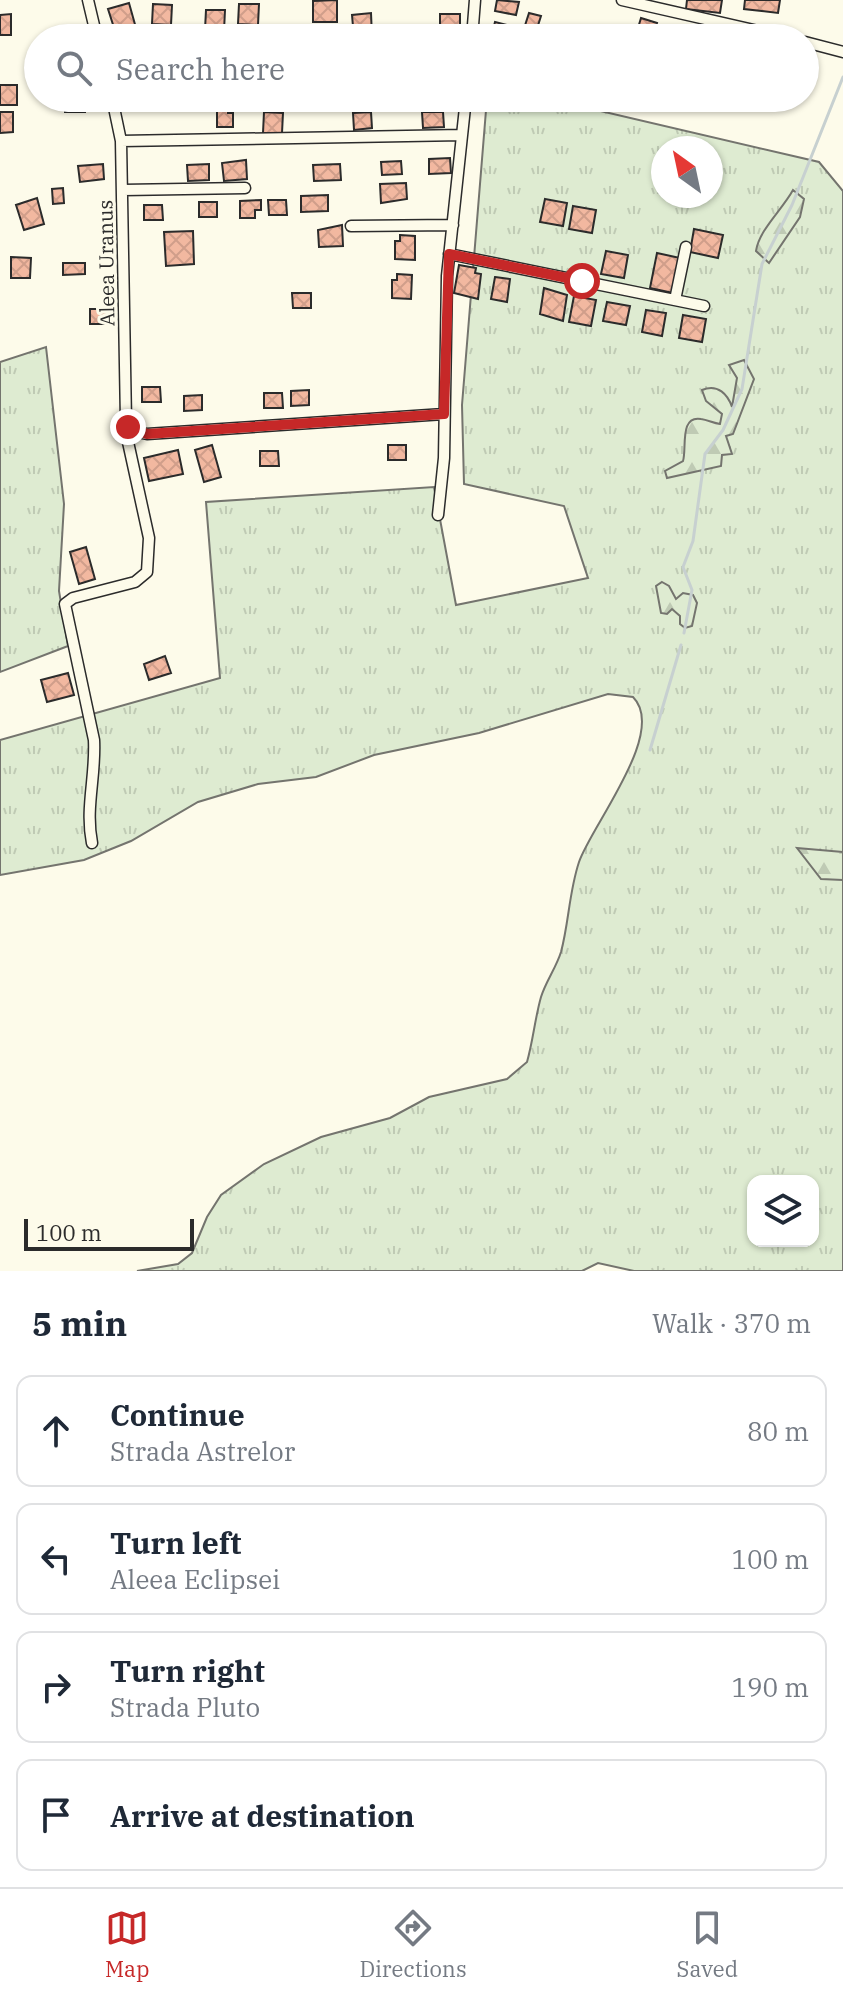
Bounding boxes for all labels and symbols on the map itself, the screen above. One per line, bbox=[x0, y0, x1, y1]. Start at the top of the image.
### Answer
north arrow bbox=[651, 136, 723, 208]
street label: Aleea Uranus bbox=[91, 200, 121, 326]
route start bbox=[564, 263, 600, 299]
route end bbox=[110, 409, 146, 445]
scale bar bbox=[24, 1215, 194, 1251]

